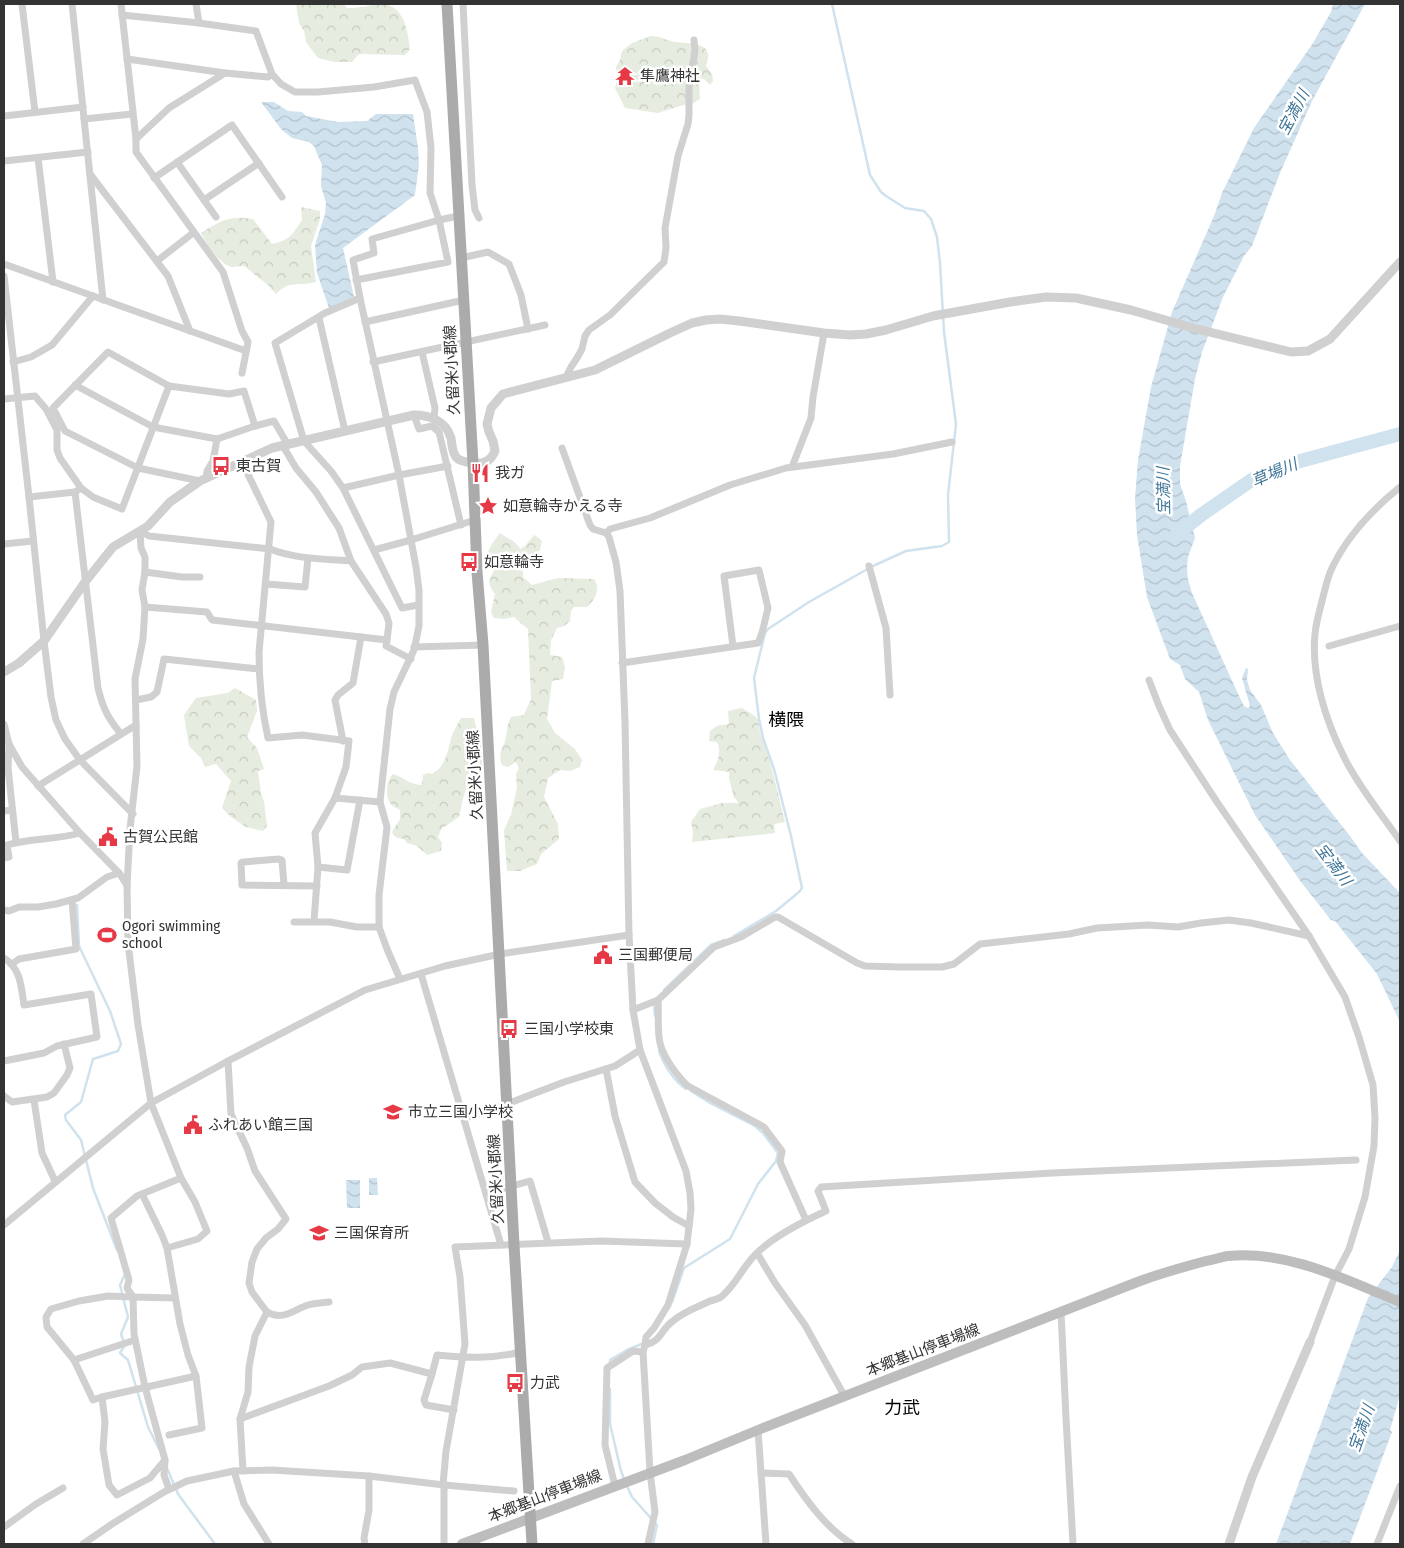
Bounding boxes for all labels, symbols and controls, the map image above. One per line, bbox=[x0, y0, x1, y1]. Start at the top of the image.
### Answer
temple icon: 隼鷹神社 bbox=[614, 65, 636, 87]
place label: 隼鷹神社 bbox=[640, 67, 700, 85]
water label: 宝満川 bbox=[1274, 85, 1314, 138]
street label: 久留米小郡線 bbox=[441, 325, 463, 415]
water label: 草場川 bbox=[1248, 454, 1302, 491]
bus stop icon: 東古賀 bbox=[210, 455, 232, 477]
place label: 東古賀 bbox=[236, 457, 281, 475]
restaurant icon: 我ガ bbox=[469, 462, 491, 484]
place label: 我ガ bbox=[495, 464, 525, 482]
water label: 宝満川 bbox=[1154, 465, 1173, 515]
place icon: 如意輪寺かえる寺 bbox=[477, 495, 499, 517]
place label: 如意輪寺かえる寺 bbox=[503, 497, 623, 515]
bus stop icon: 如意輪寺 bbox=[458, 551, 480, 573]
place label: 如意輪寺 bbox=[484, 553, 544, 571]
district label: 横隈 bbox=[768, 709, 804, 731]
street label: 久留米小郡線 bbox=[464, 730, 486, 820]
public building icon: 古賀公民館 bbox=[97, 826, 119, 848]
place label: 古賀公民館 bbox=[123, 828, 198, 846]
water label: 宝満川 bbox=[1312, 839, 1357, 891]
place label: Ogori swimming school bbox=[122, 917, 220, 952]
sports icon: Ogori swimming school bbox=[96, 924, 118, 946]
public building icon: 三国郵便局 bbox=[592, 944, 614, 966]
place label: 三国郵便局 bbox=[618, 946, 693, 964]
bus stop icon: 三国小学校東 bbox=[498, 1018, 520, 1040]
place label: 三国小学校東 bbox=[524, 1020, 614, 1038]
school or university icon: 市立三国小学校 bbox=[382, 1101, 404, 1123]
place label: 市立三国小学校 bbox=[408, 1103, 513, 1121]
public building icon: ふれあい館三国 bbox=[182, 1114, 204, 1136]
place label: ふれあい館三国 bbox=[208, 1116, 313, 1134]
street label: 久留米小郡線 bbox=[485, 1134, 507, 1224]
school or university icon: 三国保育所 bbox=[308, 1222, 330, 1244]
place label: 三国保育所 bbox=[334, 1224, 409, 1242]
street label: 本郷基山停車場線 bbox=[864, 1320, 982, 1380]
bus stop icon: 力武 bbox=[504, 1372, 526, 1394]
place label: 力武 bbox=[530, 1374, 560, 1392]
district label: 力武 bbox=[884, 1397, 920, 1419]
water label: 宝満川 bbox=[1345, 1400, 1379, 1454]
street label: 本郷基山停車場線 bbox=[486, 1466, 604, 1526]

